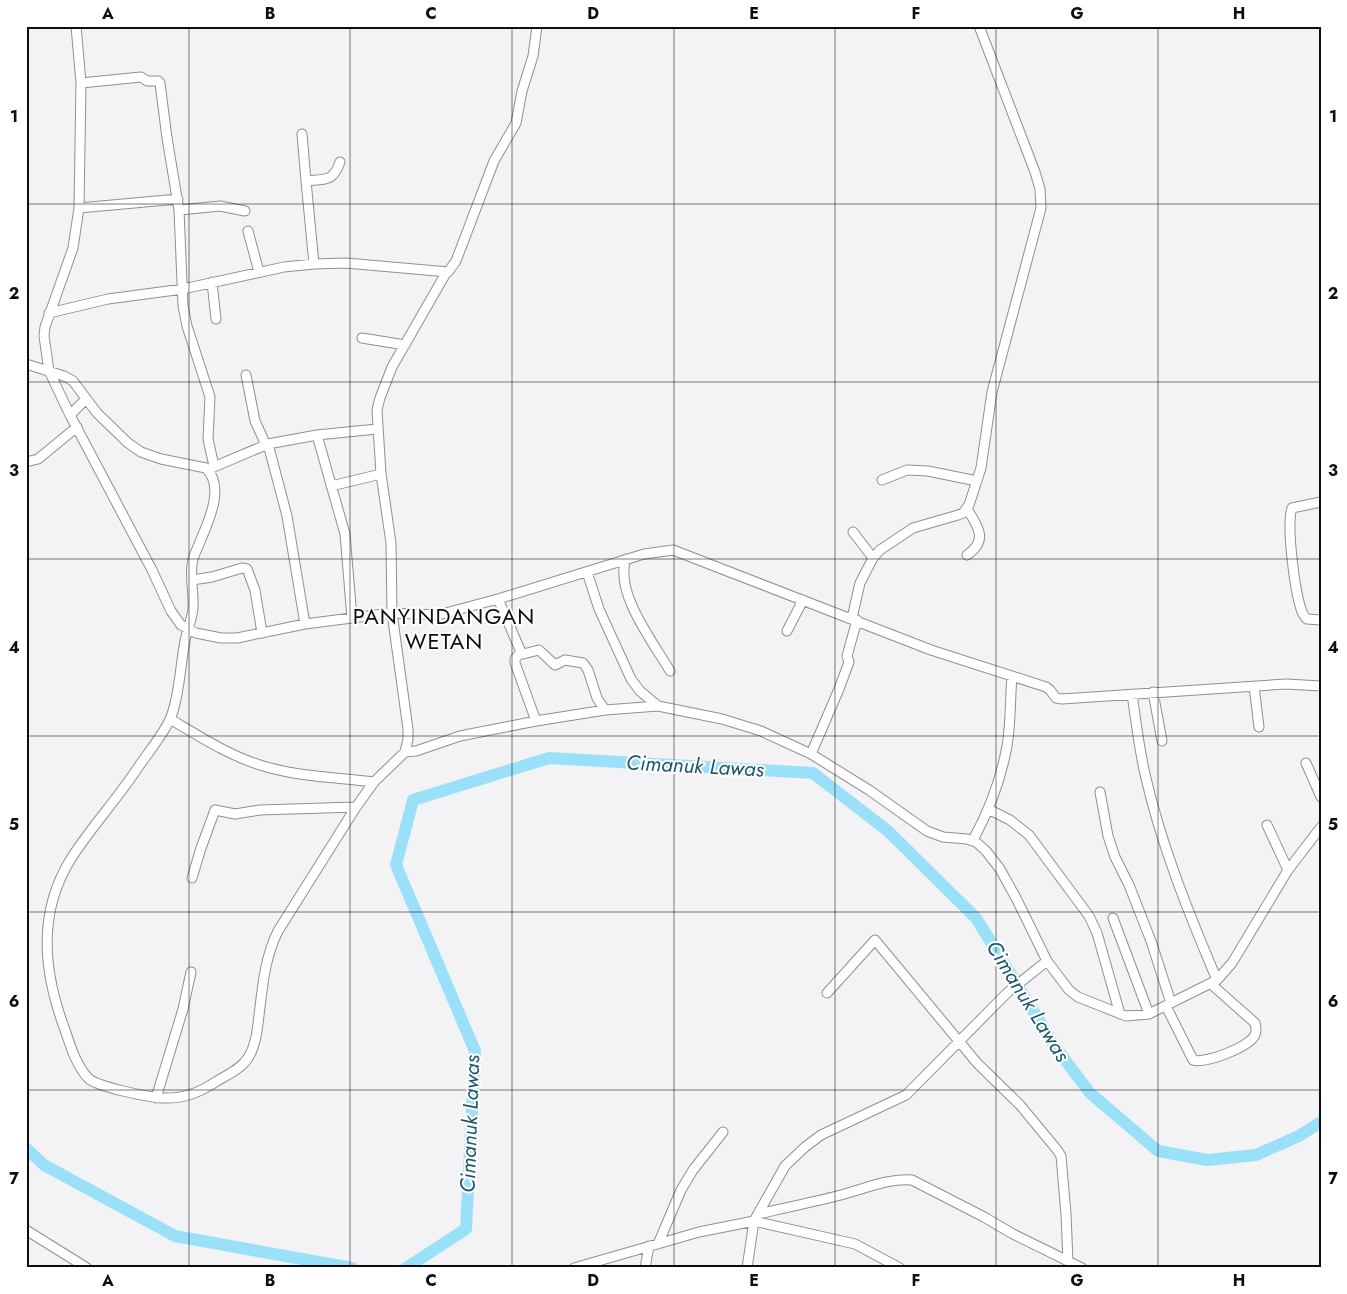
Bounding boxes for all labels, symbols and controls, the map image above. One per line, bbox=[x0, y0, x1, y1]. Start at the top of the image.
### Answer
text: A bbox=[101, 2, 114, 25]
text: B bbox=[265, 2, 275, 25]
text: C bbox=[425, 2, 437, 25]
text: D bbox=[587, 2, 599, 25]
text: E bbox=[749, 2, 759, 25]
text: F bbox=[912, 2, 920, 25]
text: G bbox=[1070, 2, 1084, 25]
text: H bbox=[1233, 2, 1245, 25]
text: 1 bbox=[10, 105, 18, 128]
text: 1 bbox=[1329, 105, 1337, 128]
text: 2 bbox=[9, 282, 19, 305]
text: 2 bbox=[1328, 282, 1338, 305]
text: 3 bbox=[9, 459, 19, 482]
text: 3 bbox=[1328, 459, 1338, 482]
district label: PANYINDANGAN WETAN bbox=[353, 600, 535, 657]
text: 4 bbox=[8, 636, 20, 659]
text: 4 bbox=[1327, 636, 1339, 659]
water label: Cimanuk Lawas bbox=[625, 747, 765, 785]
text: 5 bbox=[9, 813, 19, 836]
text: 5 bbox=[1328, 813, 1338, 836]
water label: Cimanuk Lawas bbox=[979, 935, 1078, 1068]
text: 6 bbox=[9, 990, 19, 1013]
text: 6 bbox=[1328, 990, 1338, 1013]
water label: Cimanuk Lawas bbox=[453, 1054, 487, 1193]
text: 7 bbox=[9, 1167, 19, 1190]
text: 7 bbox=[1328, 1167, 1338, 1190]
text: A bbox=[101, 1269, 114, 1292]
text: B bbox=[265, 1269, 275, 1292]
text: C bbox=[425, 1269, 437, 1292]
text: D bbox=[587, 1269, 599, 1292]
text: E bbox=[749, 1269, 759, 1292]
text: F bbox=[912, 1269, 920, 1292]
text: G bbox=[1070, 1269, 1084, 1292]
text: H bbox=[1233, 1269, 1245, 1292]

